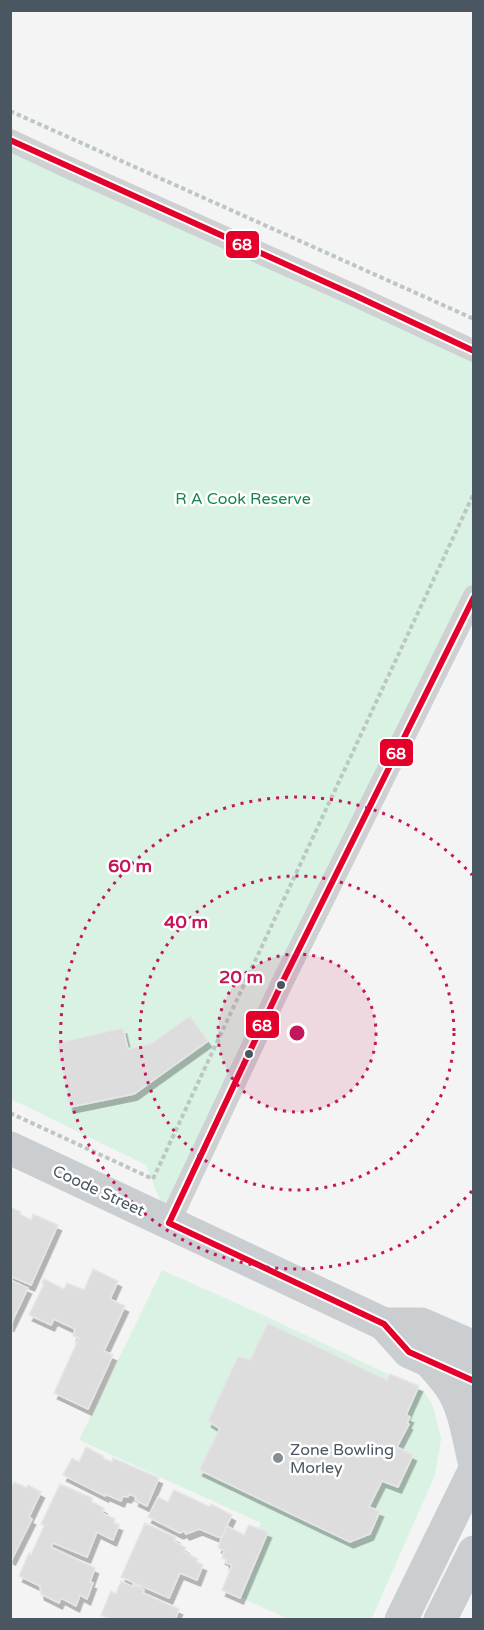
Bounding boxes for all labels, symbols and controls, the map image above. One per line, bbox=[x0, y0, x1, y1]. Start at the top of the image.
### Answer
line badge: 68 bbox=[225, 230, 260, 259]
text: 68 bbox=[232, 235, 252, 255]
park label: R A Cook Reserve bbox=[175, 489, 311, 509]
line badge: 68 bbox=[379, 738, 414, 767]
text: 68 bbox=[386, 744, 406, 764]
text: 60 m bbox=[108, 855, 152, 877]
text: 40 m bbox=[164, 911, 208, 933]
text: 20 m bbox=[219, 966, 263, 988]
unlabelled marker bbox=[275, 979, 287, 991]
line badge: 68 bbox=[245, 1010, 280, 1039]
text: 68 bbox=[252, 1016, 272, 1036]
centre of rings bbox=[287, 1023, 307, 1043]
unlabelled marker bbox=[243, 1048, 255, 1060]
street label: Coode Street bbox=[49, 1161, 148, 1221]
place label: Zone Bowling Morley bbox=[290, 1440, 394, 1478]
marker: Zone Bowling Morley bbox=[271, 1451, 285, 1465]

